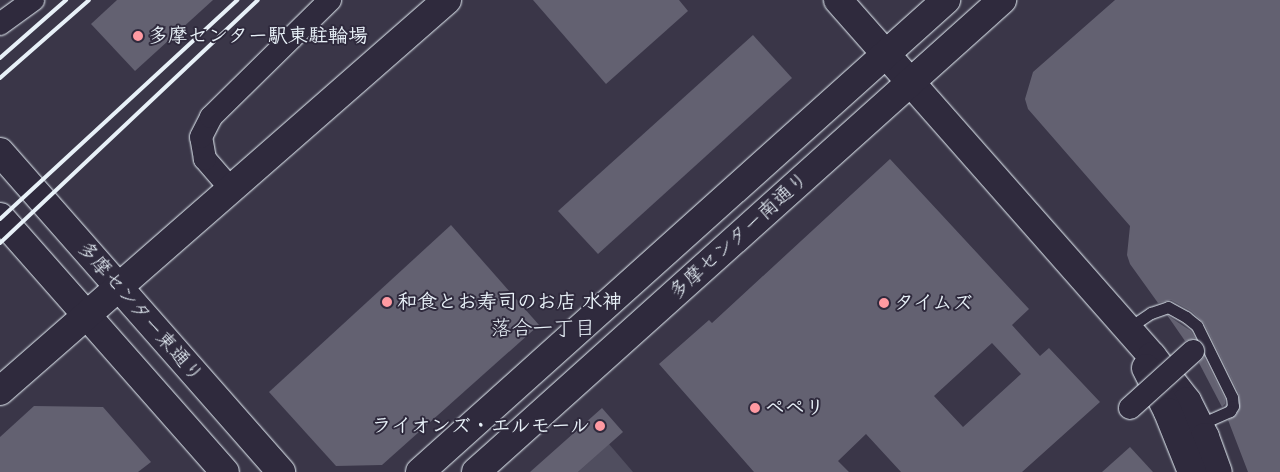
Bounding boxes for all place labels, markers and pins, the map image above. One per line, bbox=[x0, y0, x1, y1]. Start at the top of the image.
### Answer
place label: 多摩センター駅東駐輪場 bbox=[148, 24, 368, 48]
marker: 多摩センター駅東駐輪場 bbox=[132, 30, 144, 42]
place label: 和食とお寿司のお店 水神 bbox=[397, 290, 622, 314]
place label: タイムズ bbox=[894, 291, 974, 315]
marker: 和食とお寿司のお店 水神 bbox=[381, 296, 393, 308]
marker: タイムズ bbox=[878, 297, 890, 309]
place label: ペペリ bbox=[765, 396, 825, 420]
marker: ペペリ bbox=[749, 402, 761, 414]
place label: ライオンズ・エルモール bbox=[370, 414, 590, 438]
marker: ライオンズ・エルモール bbox=[594, 420, 606, 432]

